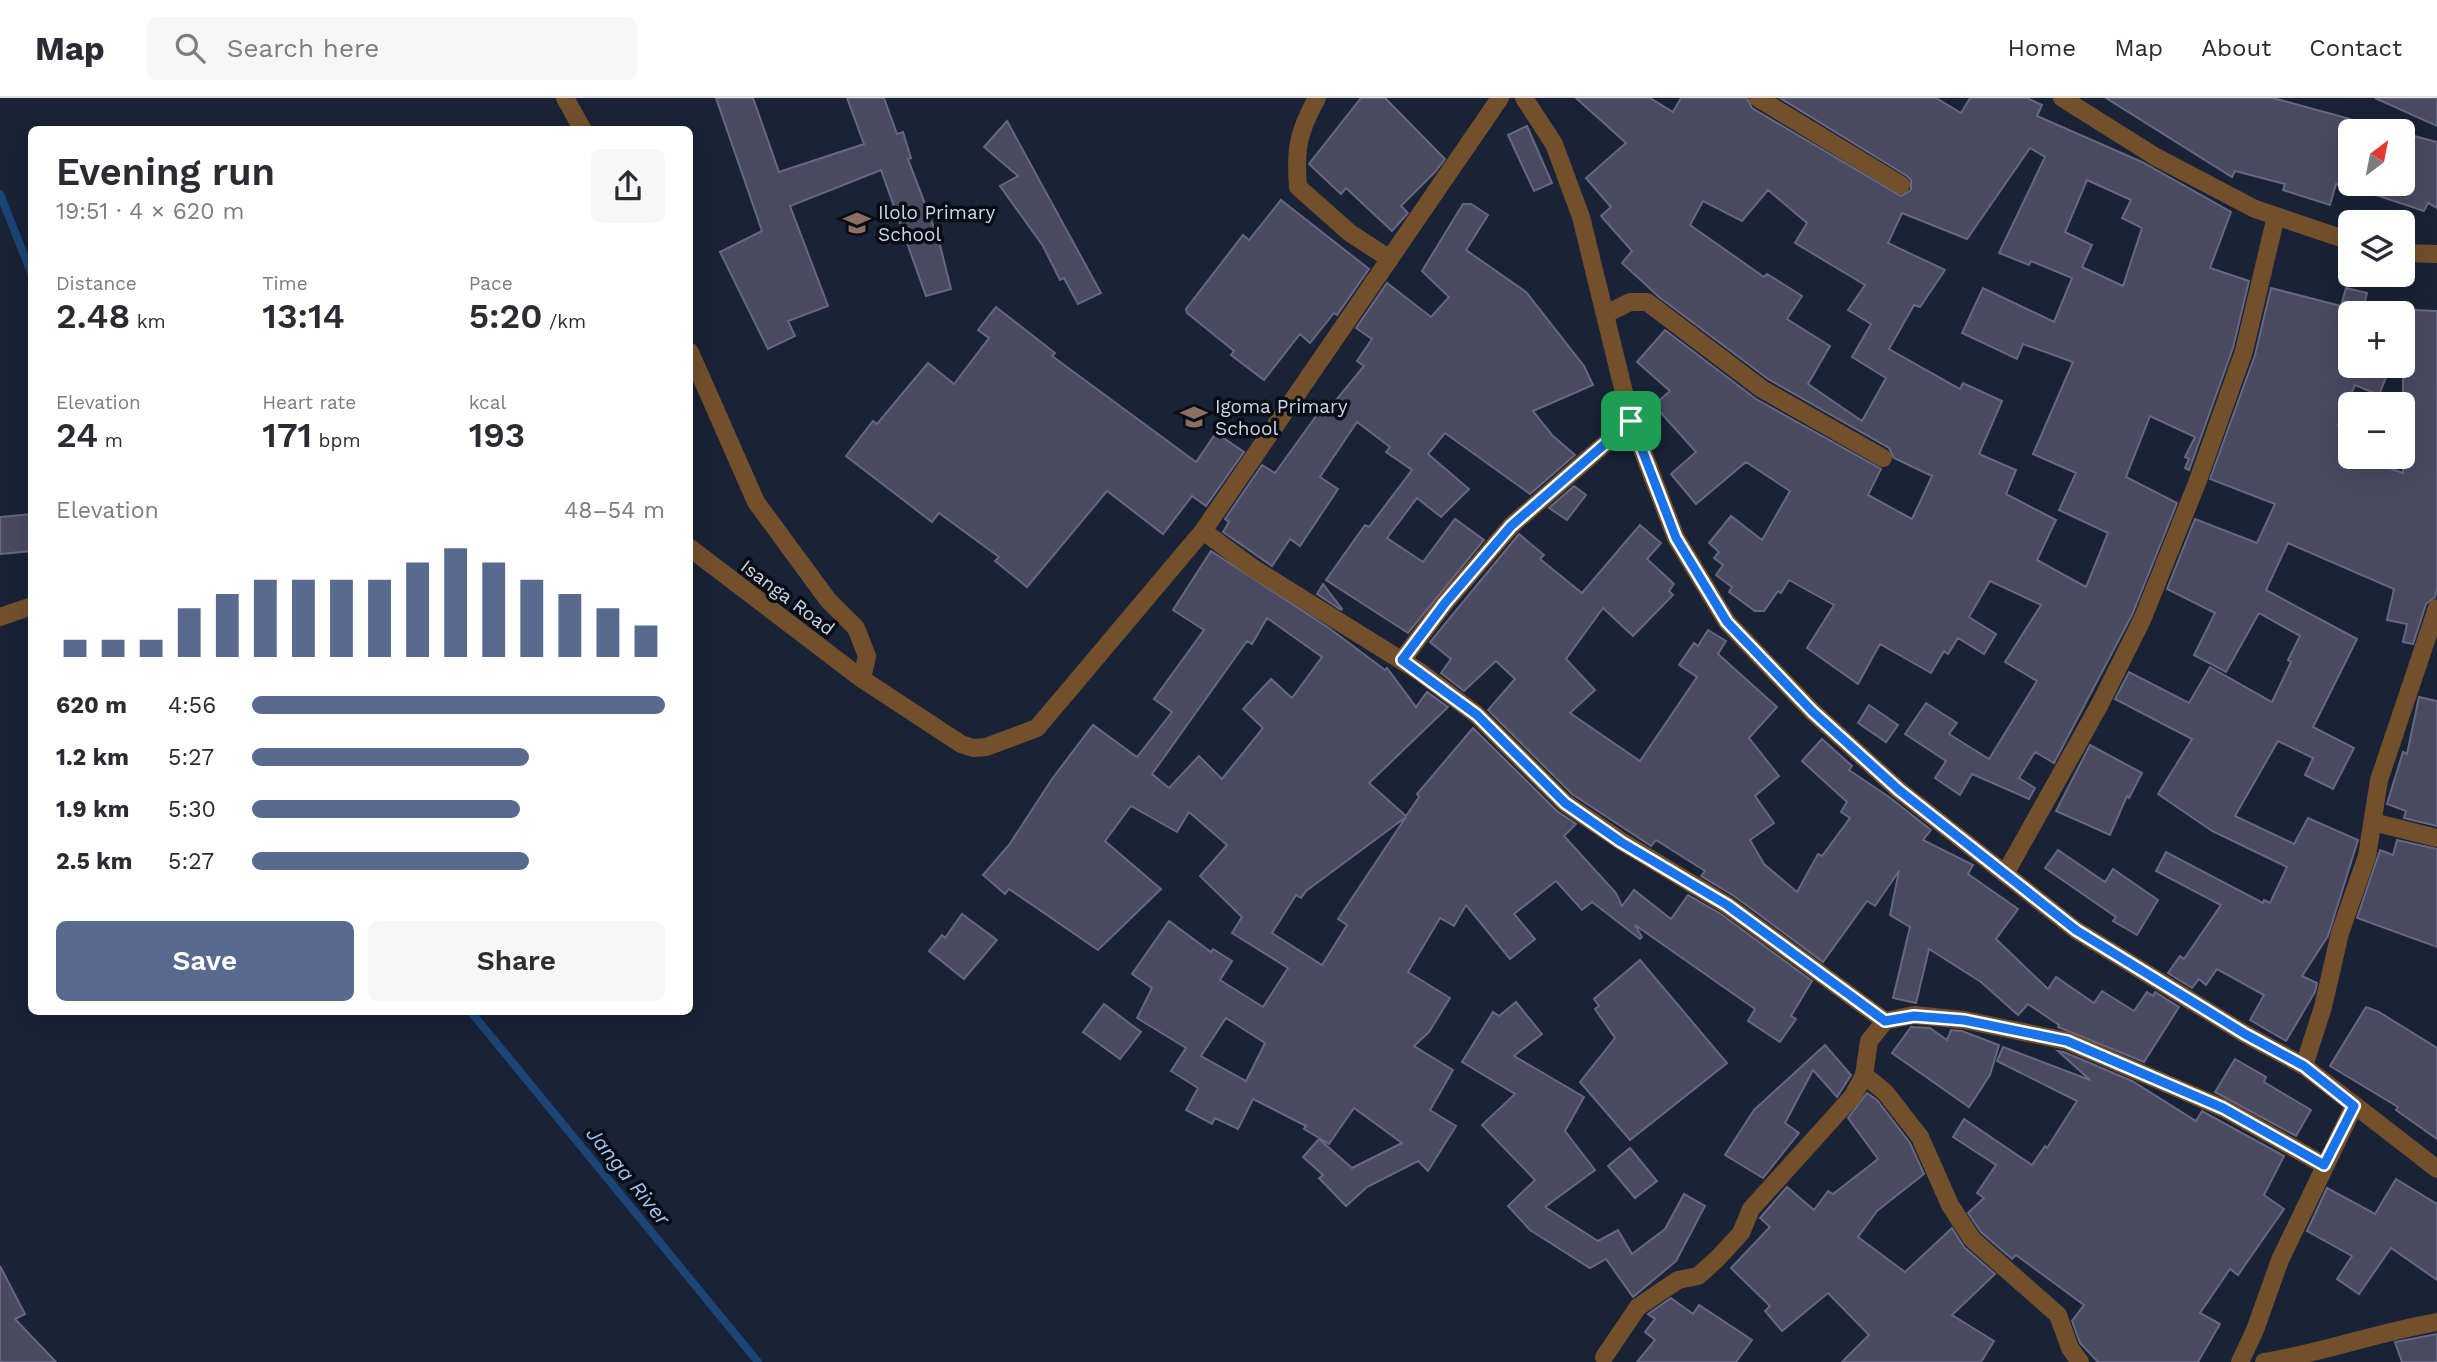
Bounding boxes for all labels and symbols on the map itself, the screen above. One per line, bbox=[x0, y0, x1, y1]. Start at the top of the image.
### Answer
north arrow bbox=[2338, 119, 2415, 196]
place label: Ilolo Primary School bbox=[878, 201, 995, 246]
school or university icon: Ilolo Primary School bbox=[842, 208, 872, 238]
pin bbox=[1601, 391, 1661, 451]
place label: Igoma Primary School bbox=[1215, 395, 1348, 440]
school or university icon: Igoma Primary School bbox=[1179, 402, 1209, 432]
street label: Isanga Road bbox=[736, 555, 839, 640]
water label: Janga River bbox=[581, 1121, 676, 1231]

